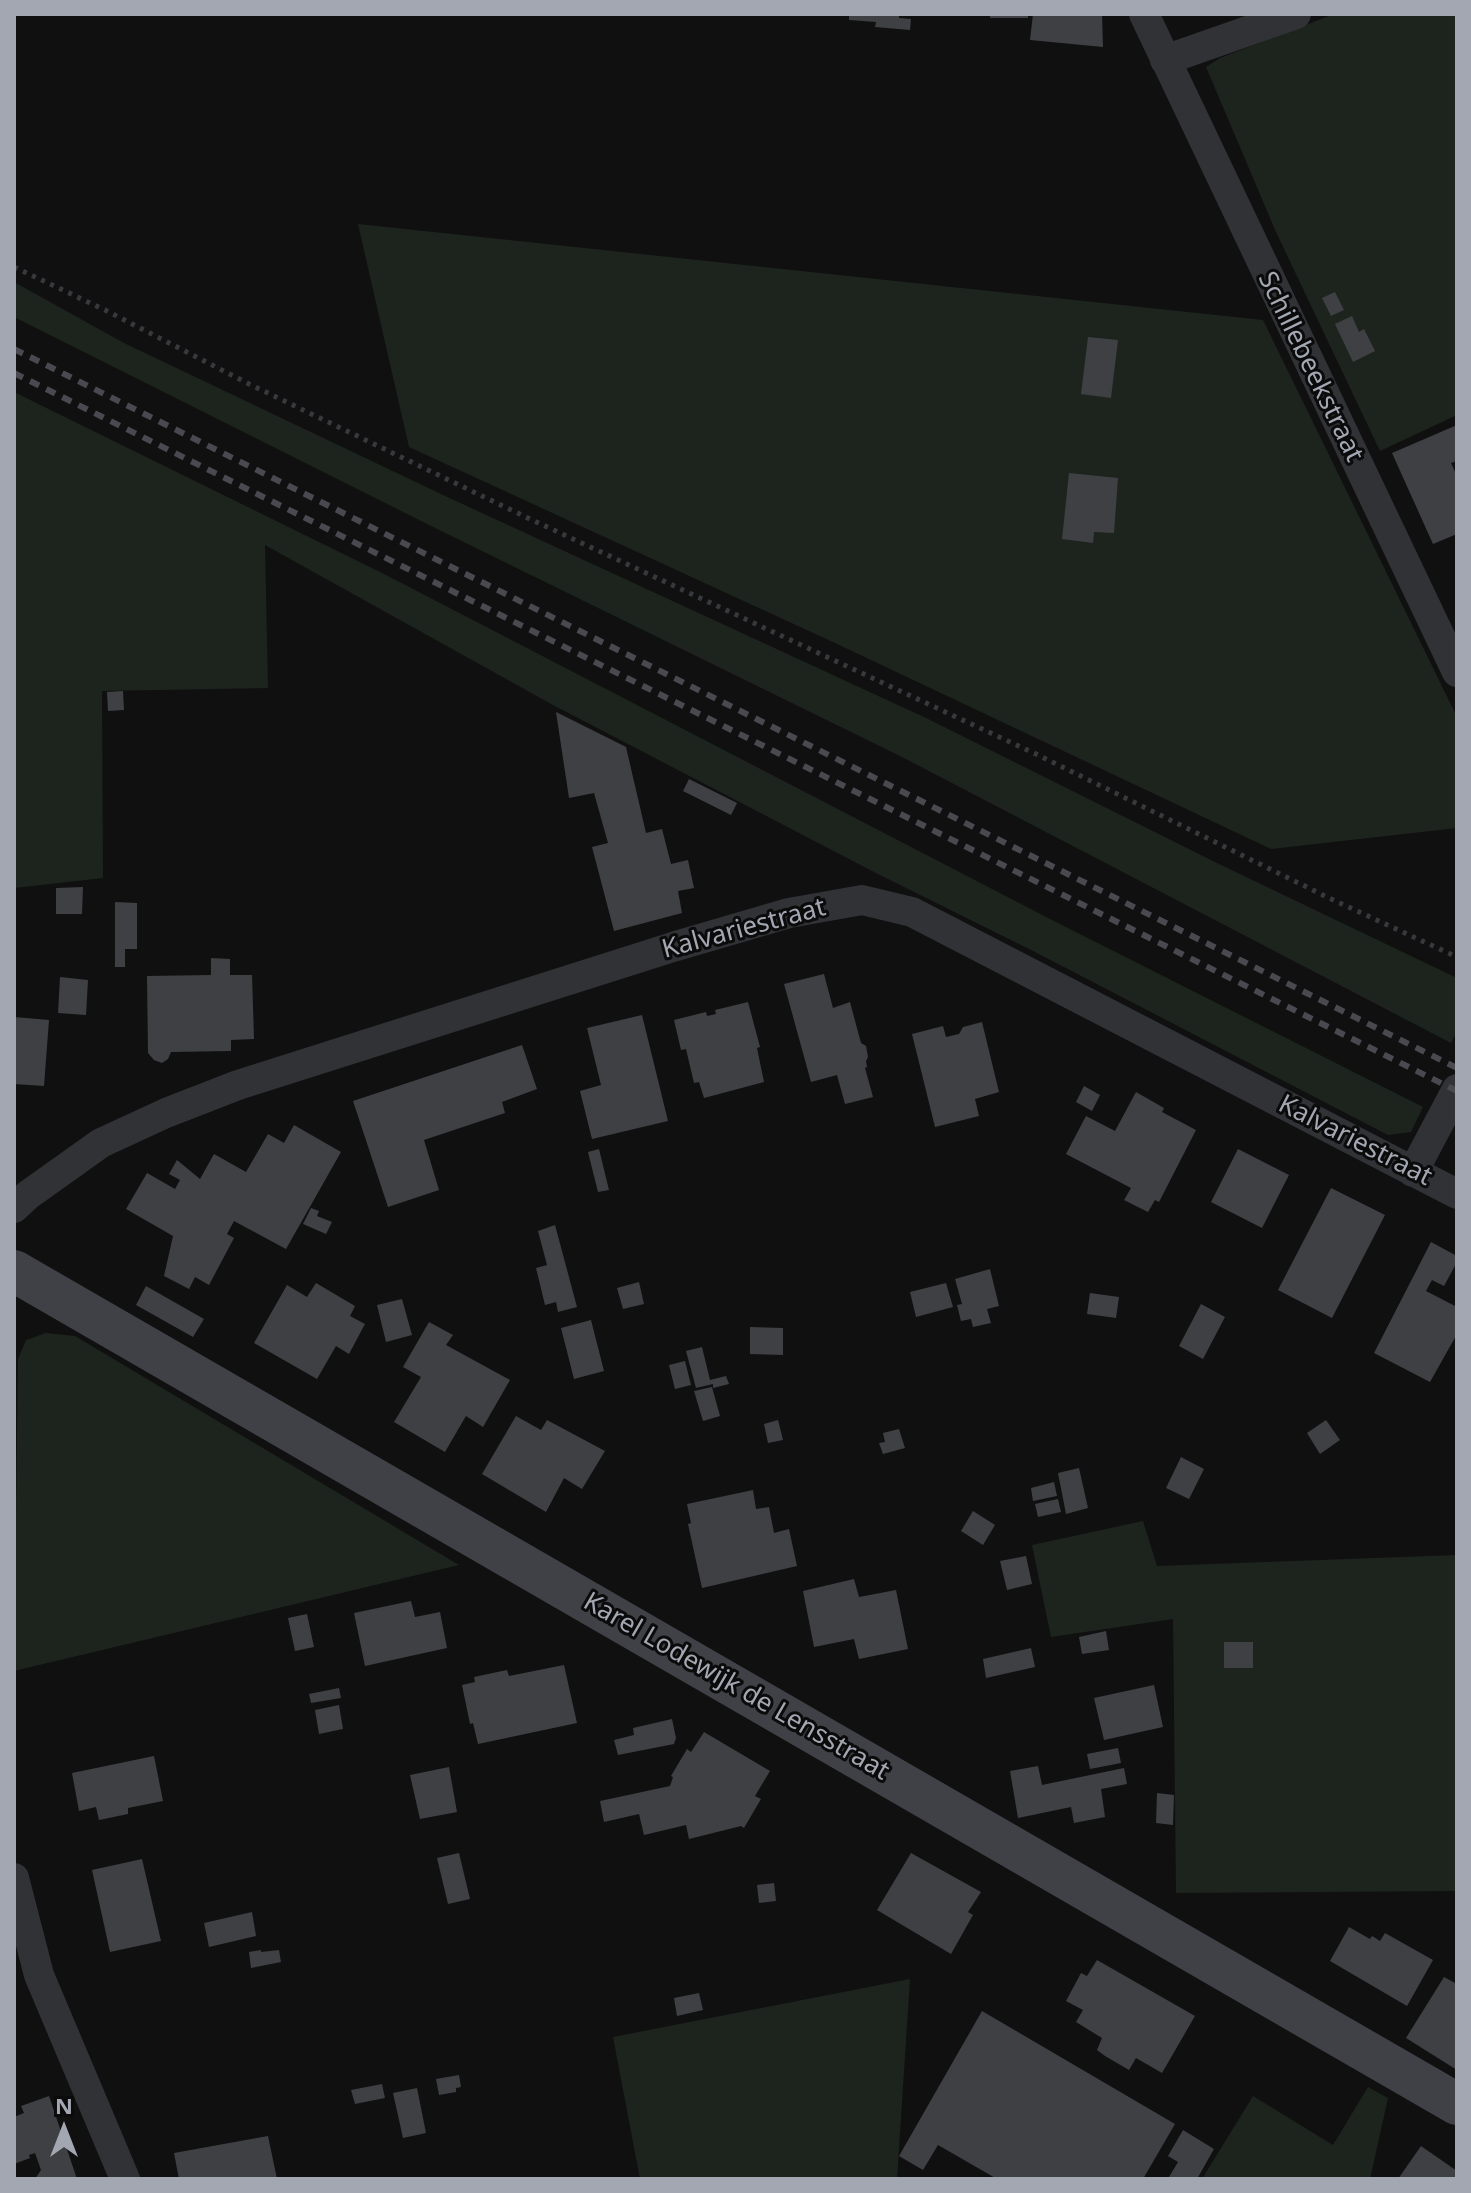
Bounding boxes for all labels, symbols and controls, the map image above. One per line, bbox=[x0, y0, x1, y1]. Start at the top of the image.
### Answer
street label: Schillebeekstraat bbox=[1251, 267, 1369, 467]
street label: Kalvariestraat bbox=[659, 892, 829, 966]
street label: Kalvariestraat bbox=[1273, 1089, 1437, 1193]
street label: Karel Lodewijk de Lensstraat bbox=[578, 1587, 894, 1787]
north arrow bbox=[24, 2089, 104, 2169]
text: N bbox=[55, 2090, 73, 2120]

